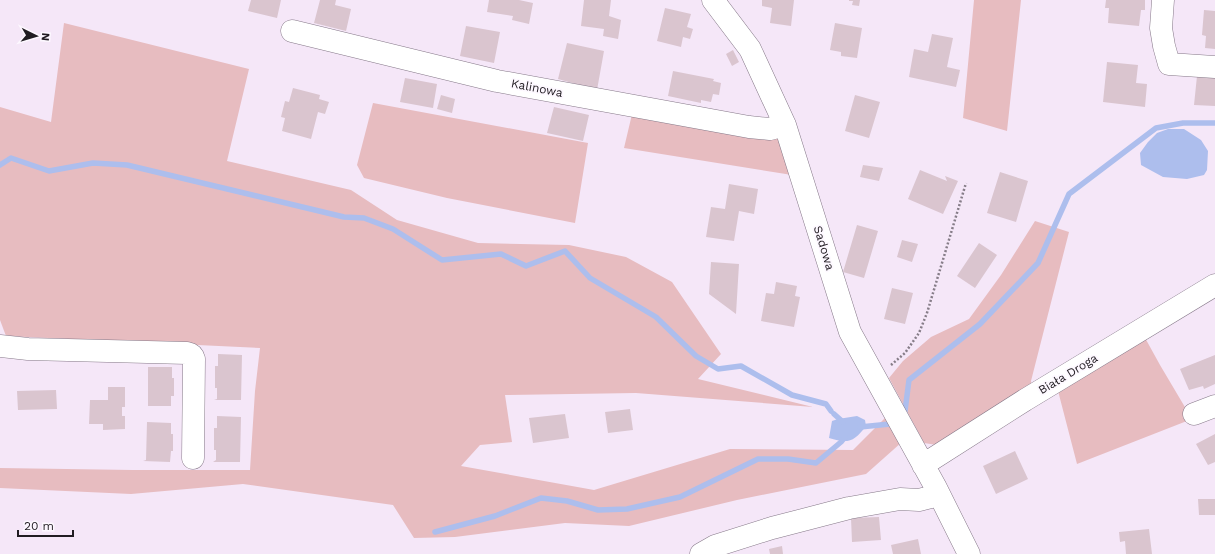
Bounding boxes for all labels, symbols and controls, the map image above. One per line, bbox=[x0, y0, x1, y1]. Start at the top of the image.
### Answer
north arrow bbox=[16, 16, 56, 56]
text: N bbox=[39, 32, 52, 41]
street label: Kalinowa bbox=[510, 76, 564, 100]
street label: Sadowa bbox=[811, 224, 837, 272]
street label: Biała Droga bbox=[1036, 351, 1100, 397]
scale bar bbox=[18, 512, 73, 538]
text: 20 m bbox=[24, 519, 54, 533]

